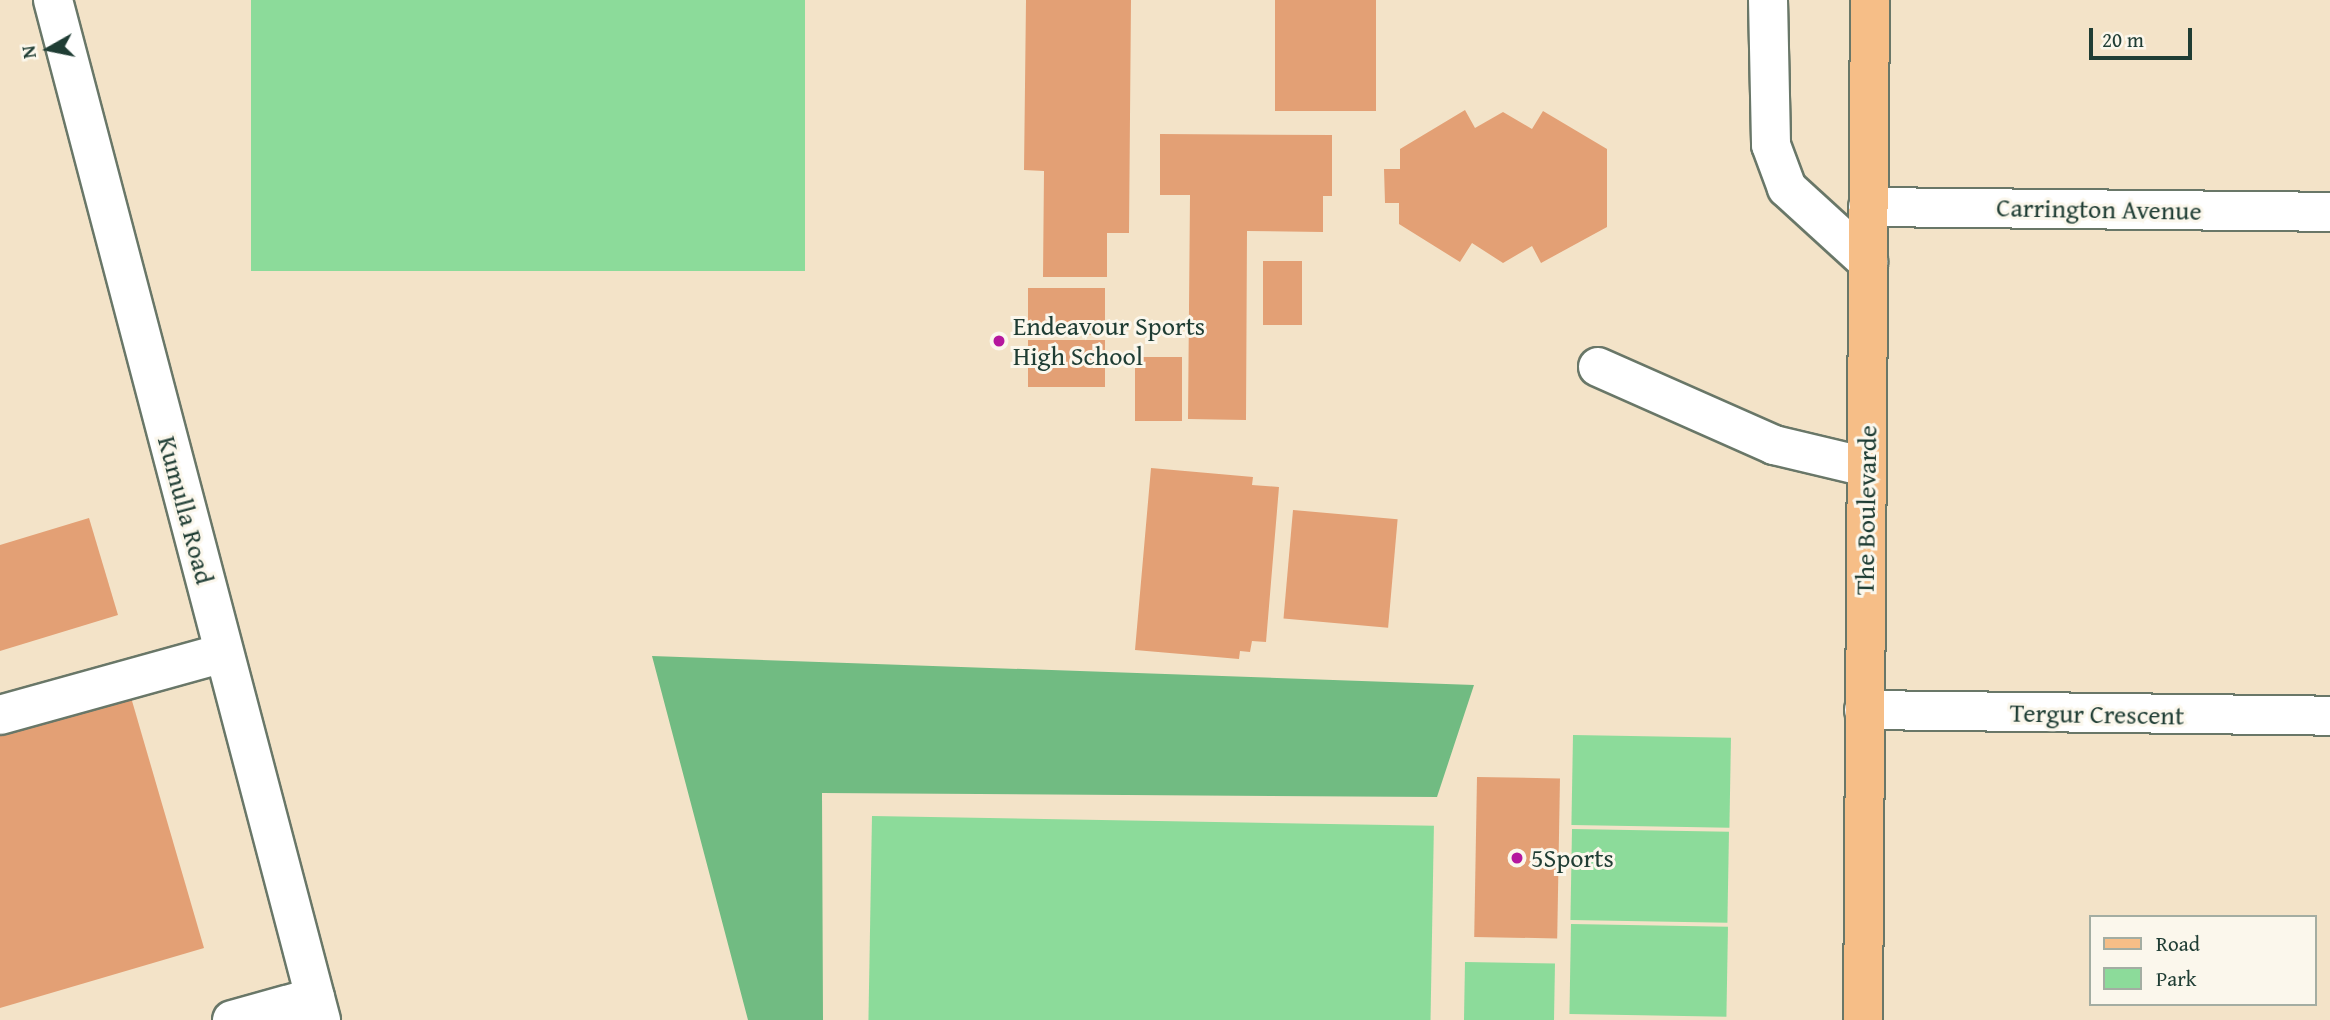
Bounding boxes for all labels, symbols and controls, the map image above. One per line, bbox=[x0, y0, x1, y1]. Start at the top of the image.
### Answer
north arrow bbox=[14, 14, 84, 84]
scale bar bbox=[2092, 14, 2195, 58]
text: 20 m bbox=[2102, 24, 2144, 55]
text: N bbox=[13, 44, 43, 61]
street label: Carrington Avenue bbox=[1996, 192, 2202, 226]
place label: Endeavour Sports High School bbox=[1013, 310, 1205, 372]
marker: Endeavour Sports High School bbox=[991, 333, 1007, 349]
street label: The Boulevarde bbox=[1849, 425, 1883, 595]
street label: Kumulla Road bbox=[151, 433, 221, 587]
street label: Tergur Crescent bbox=[2010, 697, 2184, 731]
place label: 5Sports bbox=[1531, 842, 1614, 874]
marker: 5Sports bbox=[1509, 850, 1525, 866]
legend bbox=[2088, 915, 2316, 1006]
text: Road bbox=[2156, 928, 2200, 959]
text: Park bbox=[2156, 963, 2197, 994]

